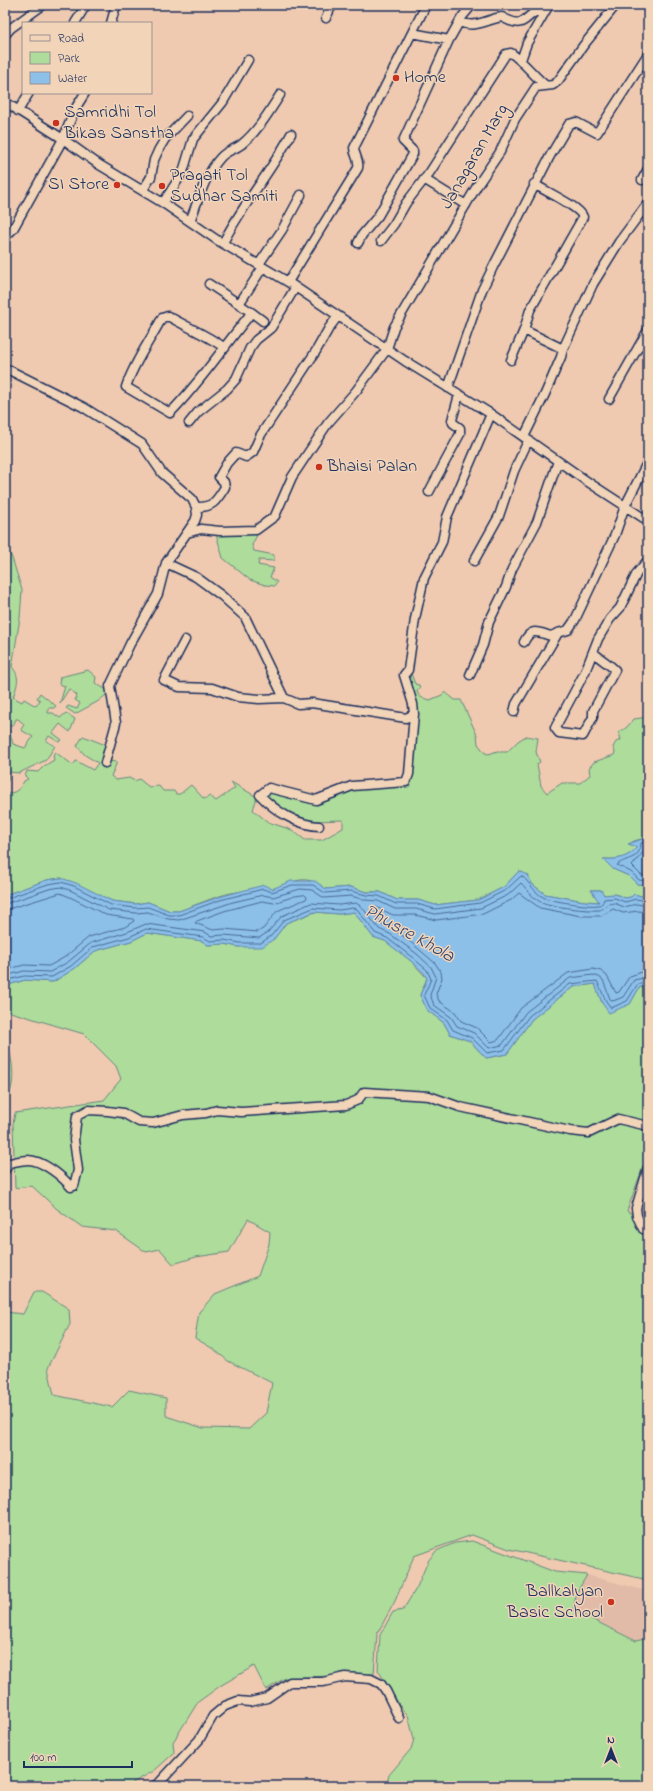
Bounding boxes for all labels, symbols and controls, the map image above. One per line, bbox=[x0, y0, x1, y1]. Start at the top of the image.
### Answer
legend bbox=[22, 22, 152, 94]
text: Road bbox=[58, 30, 84, 48]
text: Park bbox=[58, 50, 80, 68]
place label: Home bbox=[404, 65, 447, 91]
text: Water bbox=[58, 70, 87, 88]
marker: Home bbox=[391, 73, 401, 83]
street label: Janagaran Marg bbox=[434, 99, 517, 215]
place label: Samridhi Tol Bikas Sanstha bbox=[63, 100, 174, 147]
marker: Samridhi Tol Bikas Sanstha bbox=[51, 118, 61, 128]
place label: Pragati Tol Sudhar Samiti bbox=[170, 163, 278, 210]
place label: SI Store bbox=[48, 172, 110, 198]
marker: SI Store bbox=[112, 180, 122, 190]
marker: Pragati Tol Sudhar Samiti bbox=[157, 181, 167, 191]
place label: Bhaisi Palan bbox=[326, 454, 417, 480]
marker: Bhaisi Palan bbox=[314, 462, 324, 472]
water label: Phusre Khola bbox=[359, 898, 460, 970]
place label: Ballkalyan Basic School bbox=[506, 1579, 603, 1626]
marker: Ballkalyan Basic School bbox=[606, 1597, 616, 1607]
north arrow bbox=[591, 1729, 631, 1769]
text: N bbox=[607, 1732, 615, 1748]
scale bar bbox=[24, 1743, 132, 1769]
text: 100 m bbox=[30, 1749, 57, 1767]

